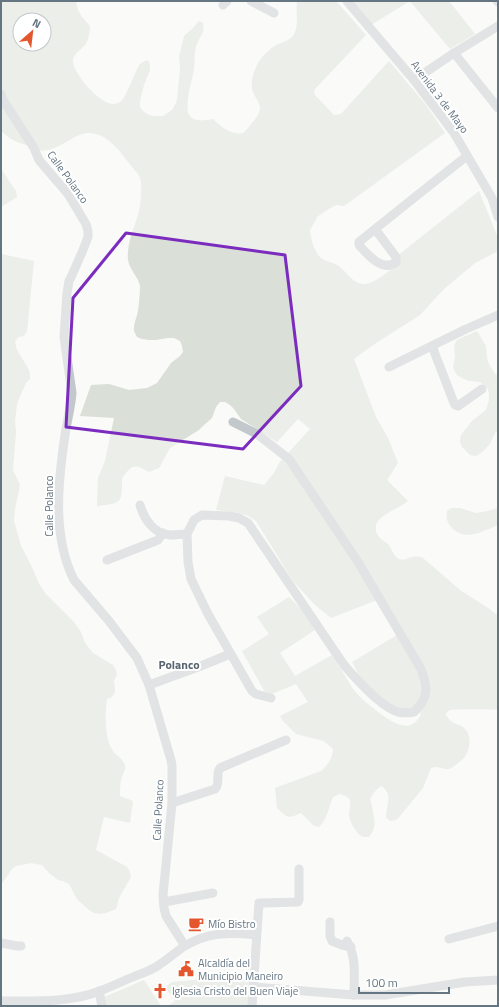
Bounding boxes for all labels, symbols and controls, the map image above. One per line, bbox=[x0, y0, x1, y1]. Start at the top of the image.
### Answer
north arrow bbox=[12, 12, 52, 52]
text: N bbox=[30, 14, 44, 32]
street label: Avenida 3 de Mayo bbox=[407, 57, 473, 137]
street label: Calle Polanco bbox=[43, 147, 93, 207]
street label: Calle Polanco bbox=[41, 475, 57, 537]
district label: Polanco bbox=[158, 655, 200, 674]
street label: Calle Polanco bbox=[148, 779, 168, 841]
cafe icon: Mío Bistro bbox=[187, 915, 205, 933]
place label: Mío Bistro bbox=[208, 916, 256, 932]
place label: Alcaldía del Municipio Maneiro bbox=[198, 955, 283, 984]
public building icon: Alcaldía del Municipio Maneiro bbox=[177, 960, 195, 978]
scale bar bbox=[359, 969, 449, 995]
text: 100 m bbox=[365, 973, 398, 992]
church icon: Iglesia Cristo del Buen Viaje bbox=[151, 982, 169, 1000]
place label: Iglesia Cristo del Buen Viaje bbox=[172, 983, 299, 999]

